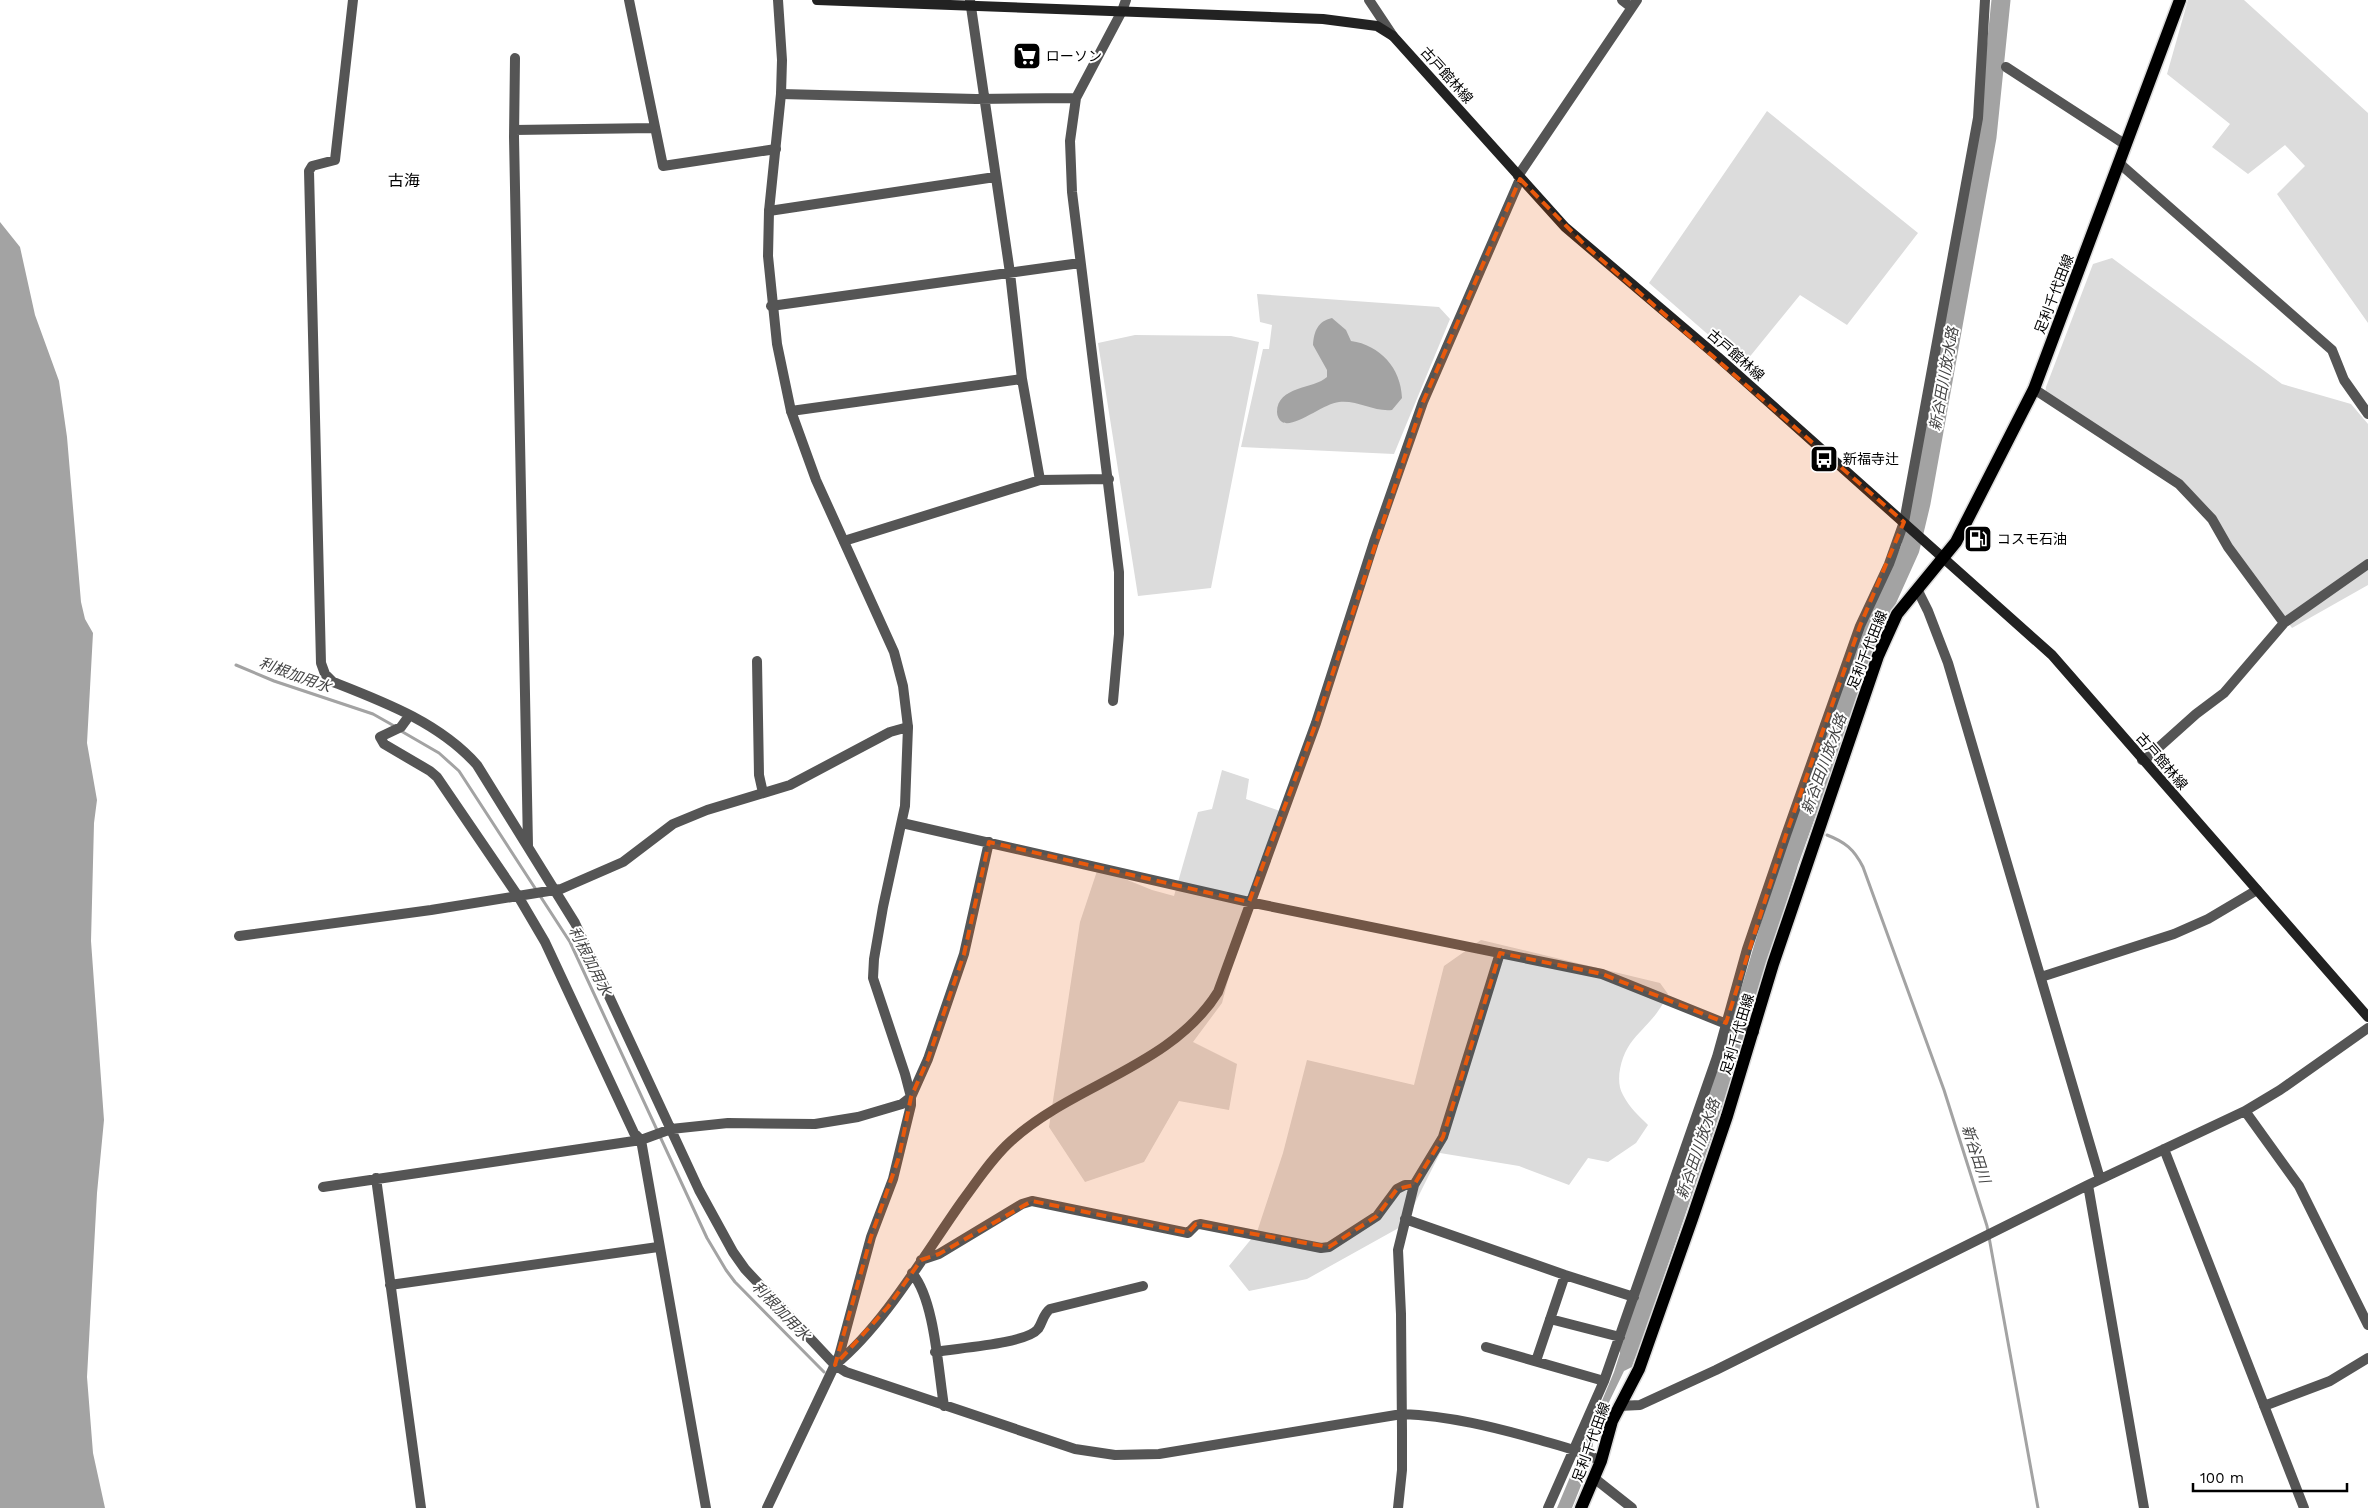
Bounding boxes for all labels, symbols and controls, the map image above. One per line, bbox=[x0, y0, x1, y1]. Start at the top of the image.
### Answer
supermarket icon: ローソン bbox=[1012, 41, 1042, 71]
street label: 古戸館林線 bbox=[1418, 44, 1476, 106]
place label: ローソン bbox=[1046, 48, 1102, 64]
district label: 古海 bbox=[388, 171, 420, 190]
street label: 足利千代田線 bbox=[2031, 252, 2077, 336]
water label: 新谷田川放水路 bbox=[1926, 324, 1962, 432]
street label: 古戸館林線 bbox=[1704, 326, 1768, 384]
bus stop icon: 新福寺辻 bbox=[1809, 444, 1839, 474]
place label: 新福寺辻 bbox=[1843, 451, 1899, 467]
fuel station icon: コスモ石油 bbox=[1963, 524, 1993, 554]
place label: コスモ石油 bbox=[1997, 531, 2067, 547]
street label: 足利千代田線 bbox=[1844, 608, 1890, 692]
water label: 利根加用水 bbox=[257, 654, 335, 697]
water label: 新谷田川放水路 bbox=[1798, 710, 1851, 816]
street label: 古戸館林線 bbox=[2133, 729, 2191, 793]
water label: 利根加用水 bbox=[565, 923, 616, 1000]
street label: 足利千代田線 bbox=[1717, 991, 1757, 1077]
water label: 新谷田川放水路 bbox=[1672, 1095, 1724, 1202]
water label: 新谷田川 bbox=[1958, 1123, 1994, 1187]
water label: 利根加用水 bbox=[748, 1278, 815, 1346]
street label: 足利千代田線 bbox=[1569, 1400, 1613, 1484]
scale bar bbox=[2193, 1460, 2347, 1492]
text: 100 m bbox=[2200, 1469, 2244, 1487]

